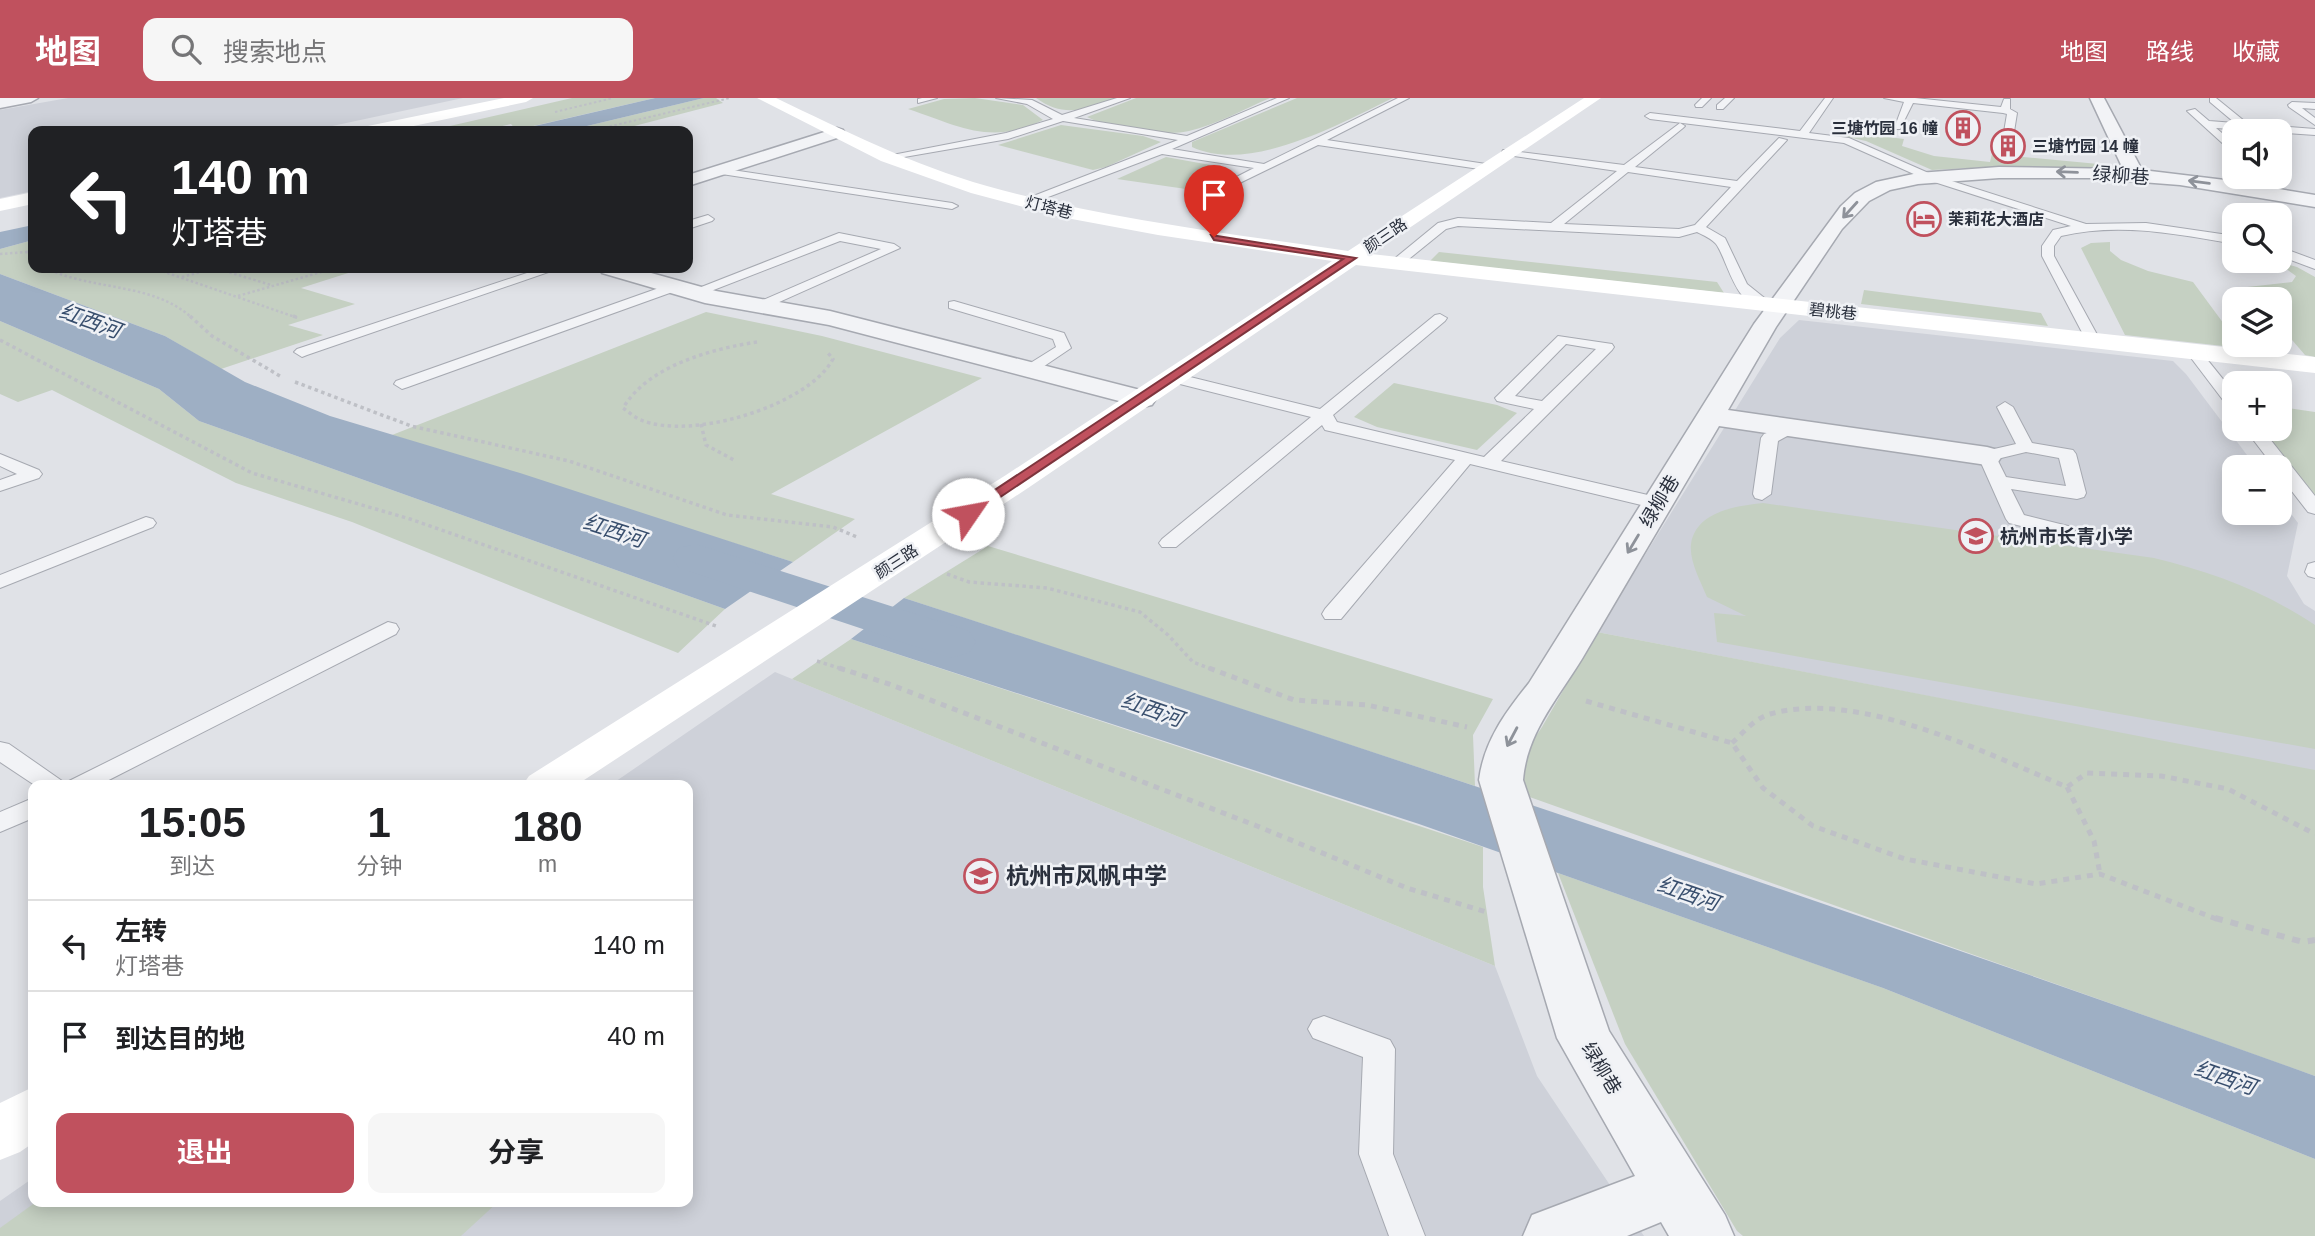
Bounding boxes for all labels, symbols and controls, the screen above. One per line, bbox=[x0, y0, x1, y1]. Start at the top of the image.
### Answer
search box bbox=[143, 18, 633, 81]
icon: search bbox=[167, 30, 205, 68]
text: 地图 bbox=[35, 33, 101, 70]
text: 搜索地点 bbox=[223, 37, 327, 67]
text: 地图 bbox=[2060, 38, 2108, 65]
text: 路线 bbox=[2146, 38, 2194, 65]
text: 收藏 bbox=[2232, 38, 2280, 65]
building icon: 三塘竹园 16 幢 bbox=[1944, 109, 1982, 147]
place label: 三塘竹园 16 幢 bbox=[1831, 119, 1938, 137]
map controls bbox=[2222, 119, 2292, 525]
button: sound bbox=[2222, 119, 2292, 189]
building icon: 三塘竹园 14 幢 bbox=[1989, 127, 2027, 165]
place label: 三塘竹园 14 幢 bbox=[2032, 137, 2139, 155]
text: 140 m bbox=[171, 150, 310, 204]
icon: left bbox=[56, 154, 147, 245]
street label: 绿柳巷 bbox=[2092, 163, 2150, 188]
pin bbox=[1184, 165, 1244, 237]
one-way arrow bbox=[2056, 165, 2079, 178]
icon: arrive bbox=[1195, 176, 1233, 214]
one-way arrow bbox=[2188, 176, 2211, 189]
street label: 灯塔巷 bbox=[1024, 193, 1074, 222]
hotel icon: 茉莉花大酒店 bbox=[1905, 200, 1943, 238]
one-way arrow bbox=[1841, 201, 1858, 218]
button: search bbox=[2222, 203, 2292, 273]
place label: 茉莉花大酒店 bbox=[1948, 211, 2044, 228]
street label: 颜三路 bbox=[1360, 214, 1410, 256]
text: 灯塔巷 bbox=[171, 215, 267, 251]
button: layers bbox=[2222, 287, 2292, 357]
water label: 红西河 bbox=[57, 299, 127, 343]
street label: 碧桃巷 bbox=[1808, 301, 1858, 322]
button: + bbox=[2222, 371, 2292, 441]
button: − bbox=[2222, 455, 2292, 525]
street label: 绿柳巷 bbox=[1636, 471, 1683, 531]
position arrow bbox=[931, 477, 1005, 551]
water label: 红西河 bbox=[581, 510, 651, 552]
school or university icon: 杭州市长青小学 bbox=[1957, 517, 1995, 555]
place label: 杭州市长青小学 bbox=[2000, 526, 2133, 547]
one-way arrow bbox=[1625, 534, 1639, 554]
street label: 颜三路 bbox=[871, 540, 921, 582]
water label: 红西河 bbox=[1119, 688, 1189, 732]
one-way arrow bbox=[1505, 726, 1518, 747]
text: 15:05 bbox=[138, 799, 246, 846]
text: 1 bbox=[367, 799, 391, 846]
text: 180 bbox=[513, 803, 583, 850]
text: m bbox=[538, 851, 557, 877]
text: 到达 bbox=[169, 853, 215, 879]
text: 分钟 bbox=[356, 853, 402, 879]
school or university icon: 杭州市风帆中学 bbox=[962, 857, 1000, 895]
place label: 杭州市风帆中学 bbox=[1006, 863, 1167, 889]
water label: 红西河 bbox=[1655, 872, 1725, 916]
text: 左转 bbox=[115, 916, 167, 946]
icon: left bbox=[56, 927, 94, 965]
text: 140 m bbox=[593, 930, 665, 960]
text: 灯塔巷 bbox=[115, 953, 184, 979]
icon: arrive bbox=[56, 1018, 94, 1056]
text: 40 m bbox=[607, 1021, 665, 1051]
text: 到达目的地 bbox=[115, 1024, 245, 1054]
street label: 绿柳巷 bbox=[1578, 1038, 1625, 1098]
water label: 红西河 bbox=[2192, 1056, 2262, 1100]
button: 退出 bbox=[56, 1113, 354, 1193]
button: 分享 bbox=[368, 1113, 665, 1193]

